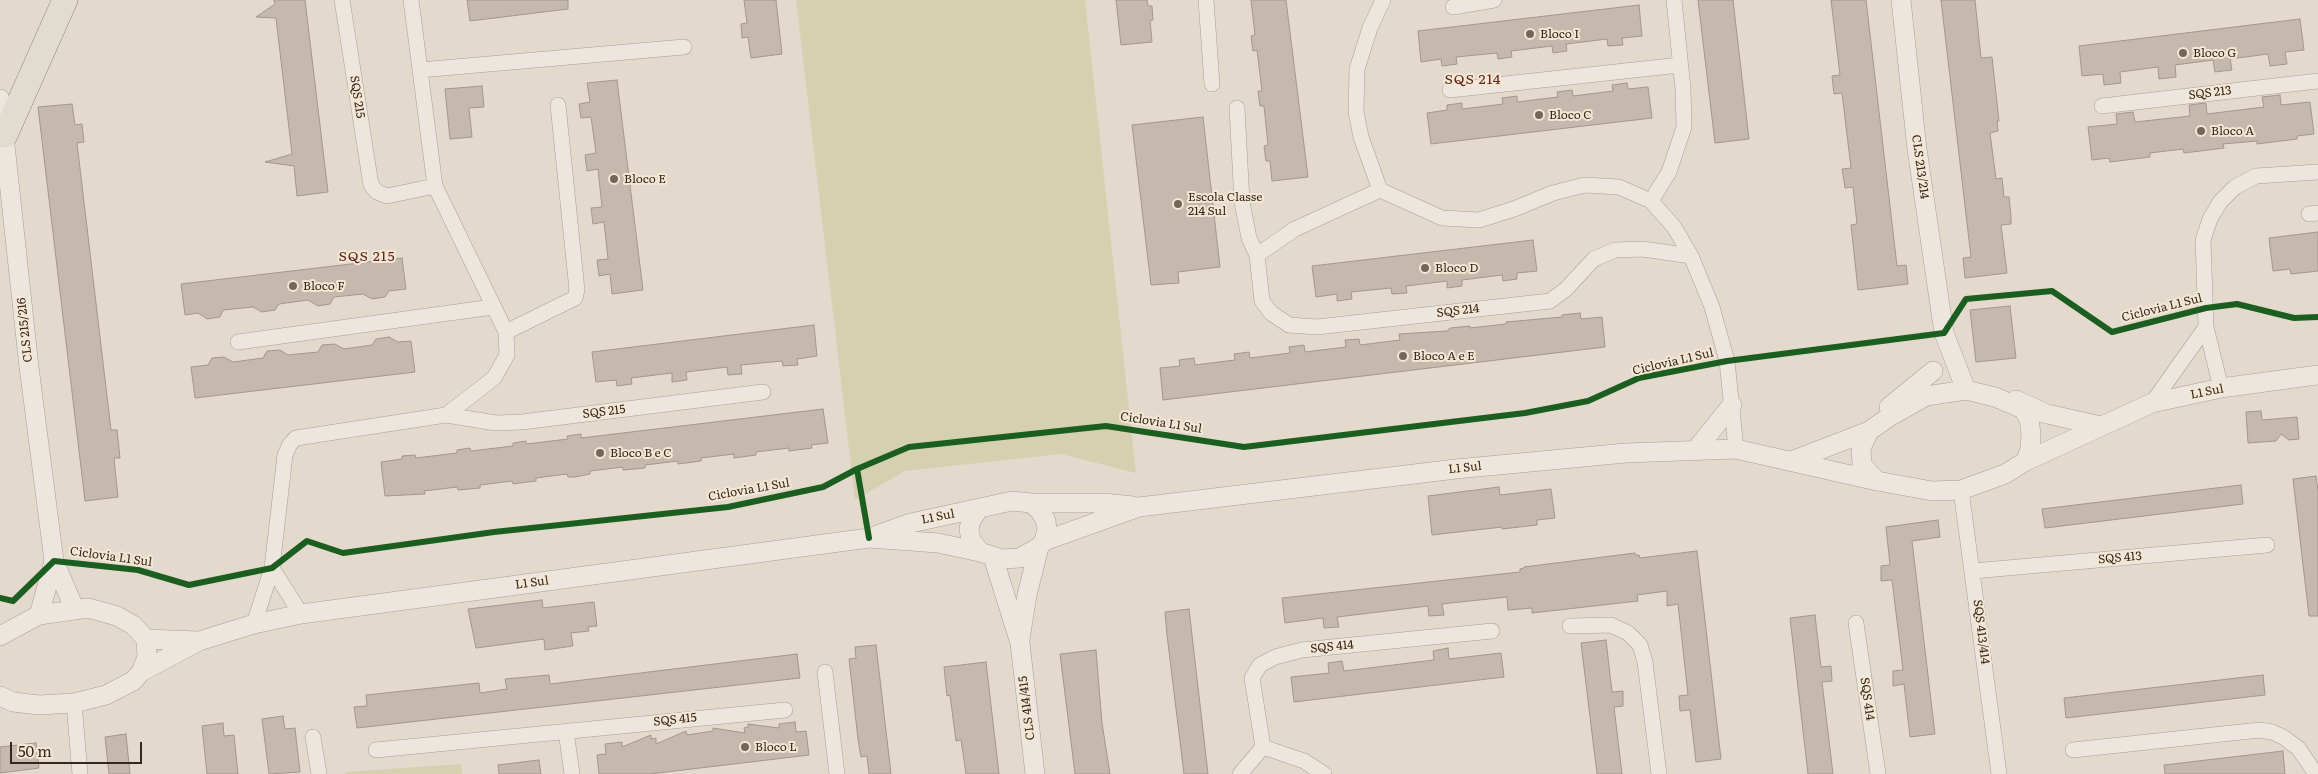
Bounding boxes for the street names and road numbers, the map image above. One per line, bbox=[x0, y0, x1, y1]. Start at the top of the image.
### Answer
street label: SQS 215 bbox=[347, 75, 367, 119]
street label: SQS 213 bbox=[2188, 83, 2232, 103]
street label: CLS 213/214 bbox=[1908, 134, 1932, 200]
street label: Ciclovia L1 Sul bbox=[2120, 291, 2204, 325]
street label: CLS 215/216 bbox=[14, 297, 36, 363]
street label: SQS 214 bbox=[1436, 301, 1480, 321]
street label: Ciclovia L1 Sul bbox=[1631, 346, 1715, 378]
street label: L1 Sul bbox=[2189, 382, 2225, 402]
street label: SQS 215 bbox=[582, 402, 626, 422]
street label: Ciclovia L1 Sul bbox=[1119, 409, 1203, 437]
street label: L1 Sul bbox=[1448, 459, 1482, 477]
street label: Ciclovia L1 Sul bbox=[707, 476, 791, 504]
street label: L1 Sul bbox=[920, 507, 956, 527]
street label: Ciclovia L1 Sul bbox=[69, 544, 153, 570]
street label: SQS 413 bbox=[2098, 549, 2142, 567]
street label: L1 Sul bbox=[514, 574, 550, 592]
street label: SQS 413/414 bbox=[1970, 599, 1992, 665]
street label: SQS 414 bbox=[1310, 638, 1354, 656]
street label: CLS 414/415 bbox=[1016, 675, 1038, 741]
street label: SQS 414 bbox=[1857, 676, 1877, 722]
street label: SQS 415 bbox=[653, 711, 697, 729]

